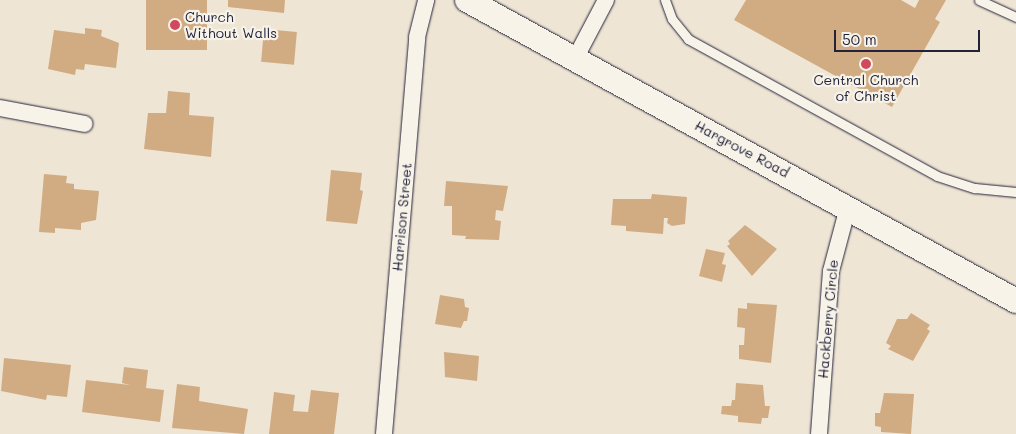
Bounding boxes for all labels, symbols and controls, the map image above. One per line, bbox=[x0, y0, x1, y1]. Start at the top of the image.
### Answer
place label: Church Without Walls bbox=[185, 9, 277, 41]
marker: Church Without Walls bbox=[169, 19, 181, 31]
scale bar bbox=[836, 20, 982, 52]
text: 50 m bbox=[842, 29, 877, 49]
marker: Central Church of Christ bbox=[860, 58, 872, 70]
place label: Central Church of Christ bbox=[813, 72, 919, 104]
street label: Hargrove Road bbox=[692, 117, 792, 181]
street label: Harrison Street bbox=[389, 162, 415, 272]
street label: Hackberry Circle bbox=[814, 259, 842, 379]

